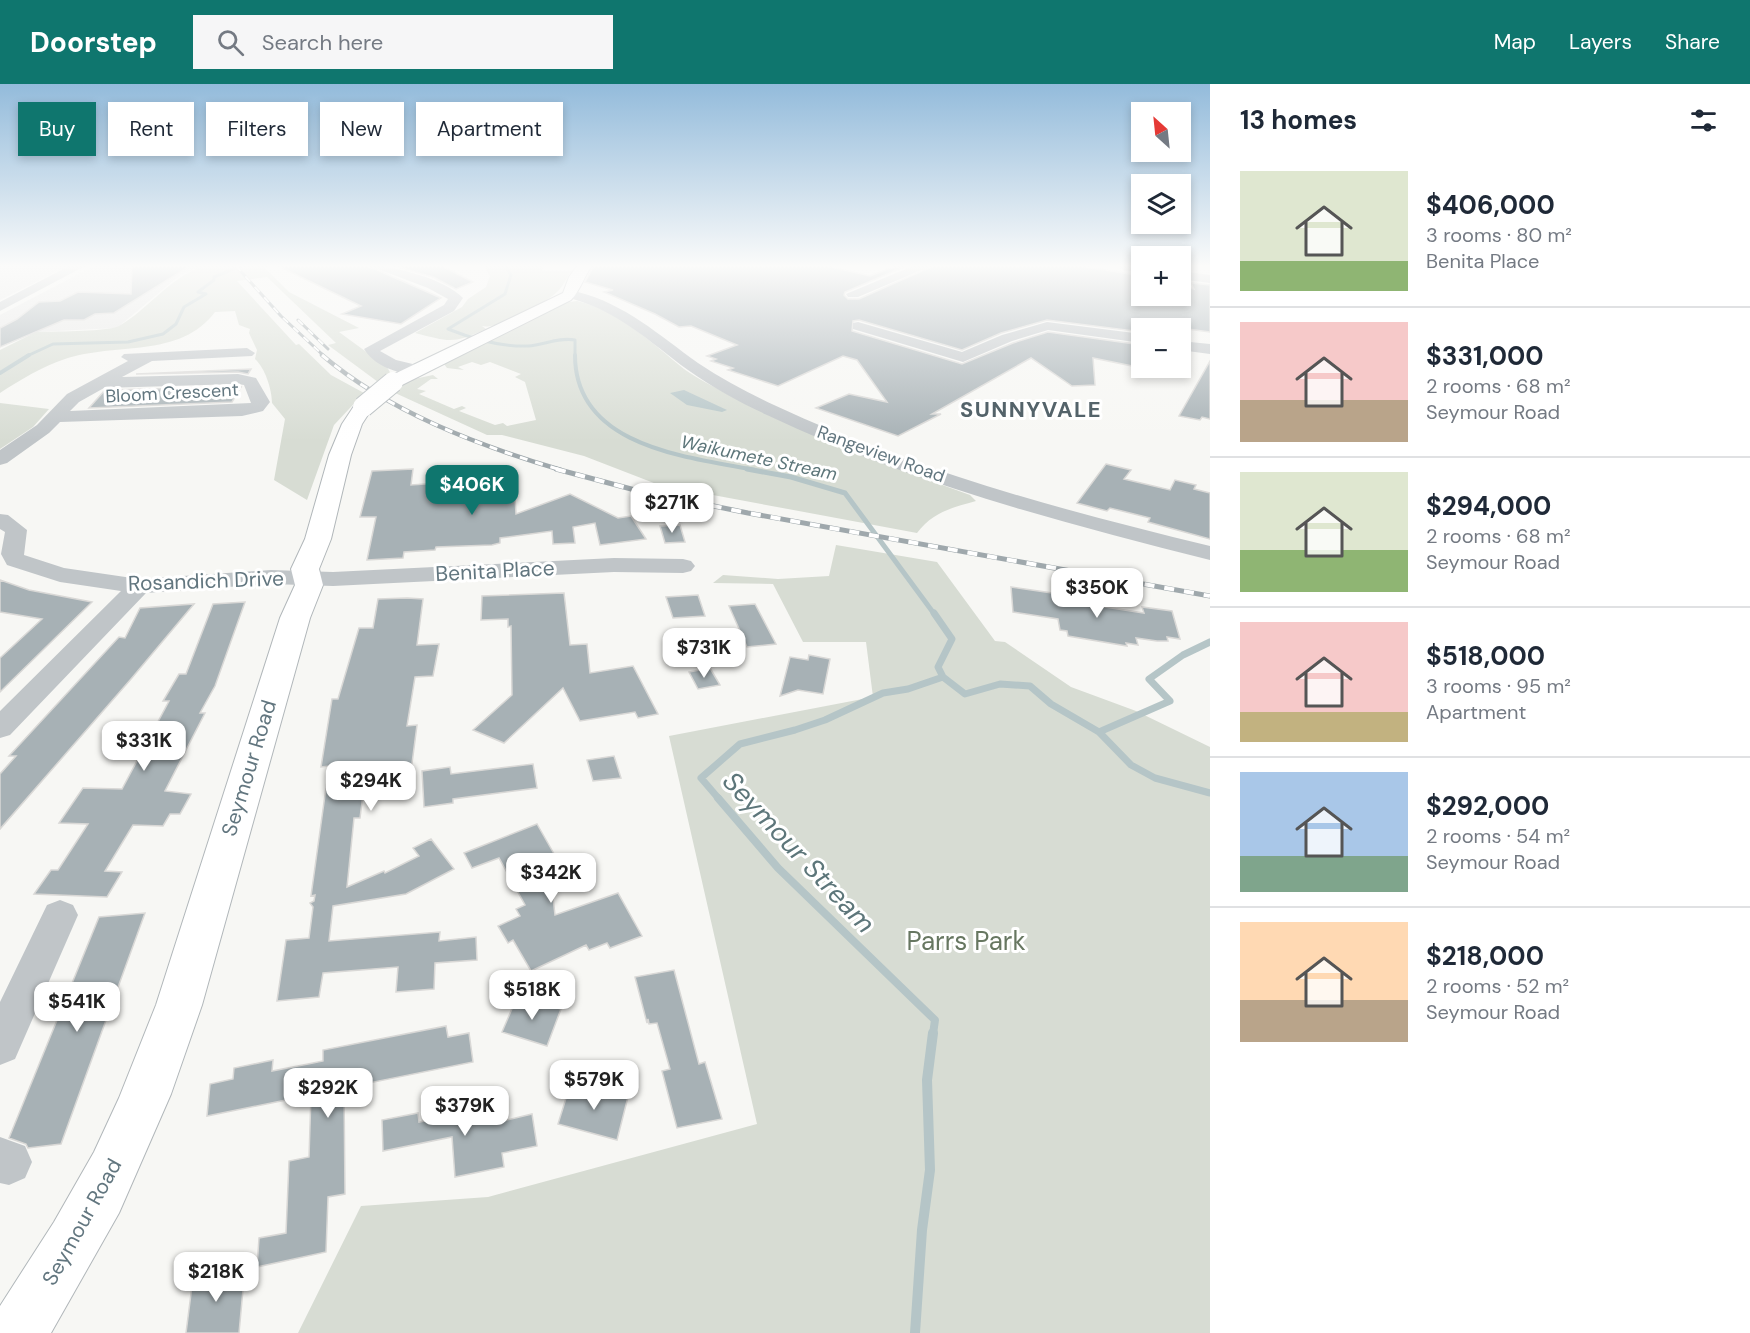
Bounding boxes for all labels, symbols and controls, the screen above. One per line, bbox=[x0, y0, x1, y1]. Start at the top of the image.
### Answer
search box bbox=[193, 15, 613, 69]
text: Doorstep bbox=[30, 24, 157, 61]
icon: search bbox=[214, 26, 247, 59]
text: Search here bbox=[262, 28, 383, 57]
text: Map bbox=[1494, 28, 1536, 56]
text: Layers bbox=[1569, 28, 1632, 56]
text: Share bbox=[1665, 28, 1720, 56]
chip: Buy bbox=[18, 102, 96, 156]
chip: Rent bbox=[108, 102, 194, 156]
chip: Filters bbox=[206, 102, 308, 156]
chip: New bbox=[320, 102, 404, 156]
chip: Apartment bbox=[416, 102, 563, 156]
north arrow bbox=[1131, 102, 1191, 162]
map controls bbox=[1131, 102, 1191, 378]
text: 13 homes bbox=[1240, 103, 1357, 137]
icon: filters bbox=[1687, 104, 1720, 137]
button: layers bbox=[1131, 174, 1191, 234]
text: $406,000 bbox=[1426, 188, 1555, 222]
icon: home bbox=[1288, 195, 1360, 267]
text: 3 rooms · 80 m² bbox=[1426, 222, 1572, 248]
button: + bbox=[1131, 246, 1191, 306]
text: Benita Place bbox=[1426, 248, 1539, 274]
button: − bbox=[1131, 318, 1191, 378]
text: $331,000 bbox=[1426, 339, 1544, 373]
icon: home bbox=[1288, 346, 1360, 418]
text: 2 rooms · 68 m² bbox=[1426, 373, 1571, 399]
street label: Bloom Crescent bbox=[105, 378, 239, 408]
district label: SUNNYVALE bbox=[960, 395, 1102, 424]
text: Seymour Road bbox=[1426, 399, 1560, 425]
street label: Rangeview Road bbox=[814, 420, 948, 488]
water label: Waikumete Stream bbox=[679, 430, 839, 486]
pin: $406K bbox=[430, 465, 514, 516]
text: $406K bbox=[440, 471, 504, 497]
pin: $271K bbox=[630, 483, 714, 534]
text: $271K bbox=[645, 489, 699, 515]
text: $294,000 bbox=[1426, 489, 1551, 523]
icon: home bbox=[1288, 496, 1360, 568]
text: 2 rooms · 68 m² bbox=[1426, 523, 1571, 549]
text: Seymour Road bbox=[1426, 549, 1560, 575]
street label: Benita Place bbox=[435, 554, 555, 588]
street label: Rosandich Drive bbox=[128, 564, 284, 598]
pin: $350K bbox=[1055, 568, 1139, 619]
text: $350K bbox=[1065, 574, 1129, 600]
pin: $731K bbox=[662, 628, 746, 679]
text: $731K bbox=[677, 634, 731, 660]
text: $518,000 bbox=[1426, 639, 1545, 673]
icon: home bbox=[1288, 646, 1360, 718]
text: 3 rooms · 95 m² bbox=[1426, 673, 1571, 699]
street label: Seymour Road bbox=[215, 697, 283, 839]
text: Apartment bbox=[1426, 699, 1526, 725]
pin: $331K bbox=[102, 721, 186, 772]
text: $331K bbox=[116, 727, 172, 753]
pin: $294K bbox=[329, 761, 413, 812]
water label: Seymour Stream bbox=[715, 764, 883, 940]
text: $294K bbox=[340, 767, 402, 793]
text: $292,000 bbox=[1426, 789, 1549, 823]
icon: home bbox=[1288, 796, 1360, 868]
text: 2 rooms · 54 m² bbox=[1426, 823, 1570, 849]
text: Seymour Road bbox=[1426, 849, 1560, 875]
pin: $342K bbox=[509, 853, 593, 904]
text: $342K bbox=[520, 859, 582, 885]
park label: Parrs Park bbox=[906, 924, 1026, 958]
text: $218,000 bbox=[1426, 939, 1544, 973]
icon: home bbox=[1288, 946, 1360, 1018]
pin: $518K bbox=[490, 970, 574, 1021]
text: 2 rooms · 52 m² bbox=[1426, 973, 1569, 999]
text: $518K bbox=[503, 976, 561, 1002]
pin: $541K bbox=[35, 982, 119, 1033]
text: $541K bbox=[48, 988, 106, 1014]
text: Seymour Road bbox=[1426, 999, 1560, 1025]
pin: $579K bbox=[552, 1060, 636, 1111]
text: $579K bbox=[564, 1066, 624, 1092]
pin: $292K bbox=[286, 1068, 370, 1119]
text: $292K bbox=[298, 1074, 358, 1100]
pin: $379K bbox=[423, 1086, 507, 1137]
text: $379K bbox=[435, 1092, 495, 1118]
street label: Seymour Road bbox=[36, 1154, 128, 1290]
pin: $218K bbox=[174, 1252, 258, 1303]
text: $218K bbox=[188, 1258, 244, 1284]

